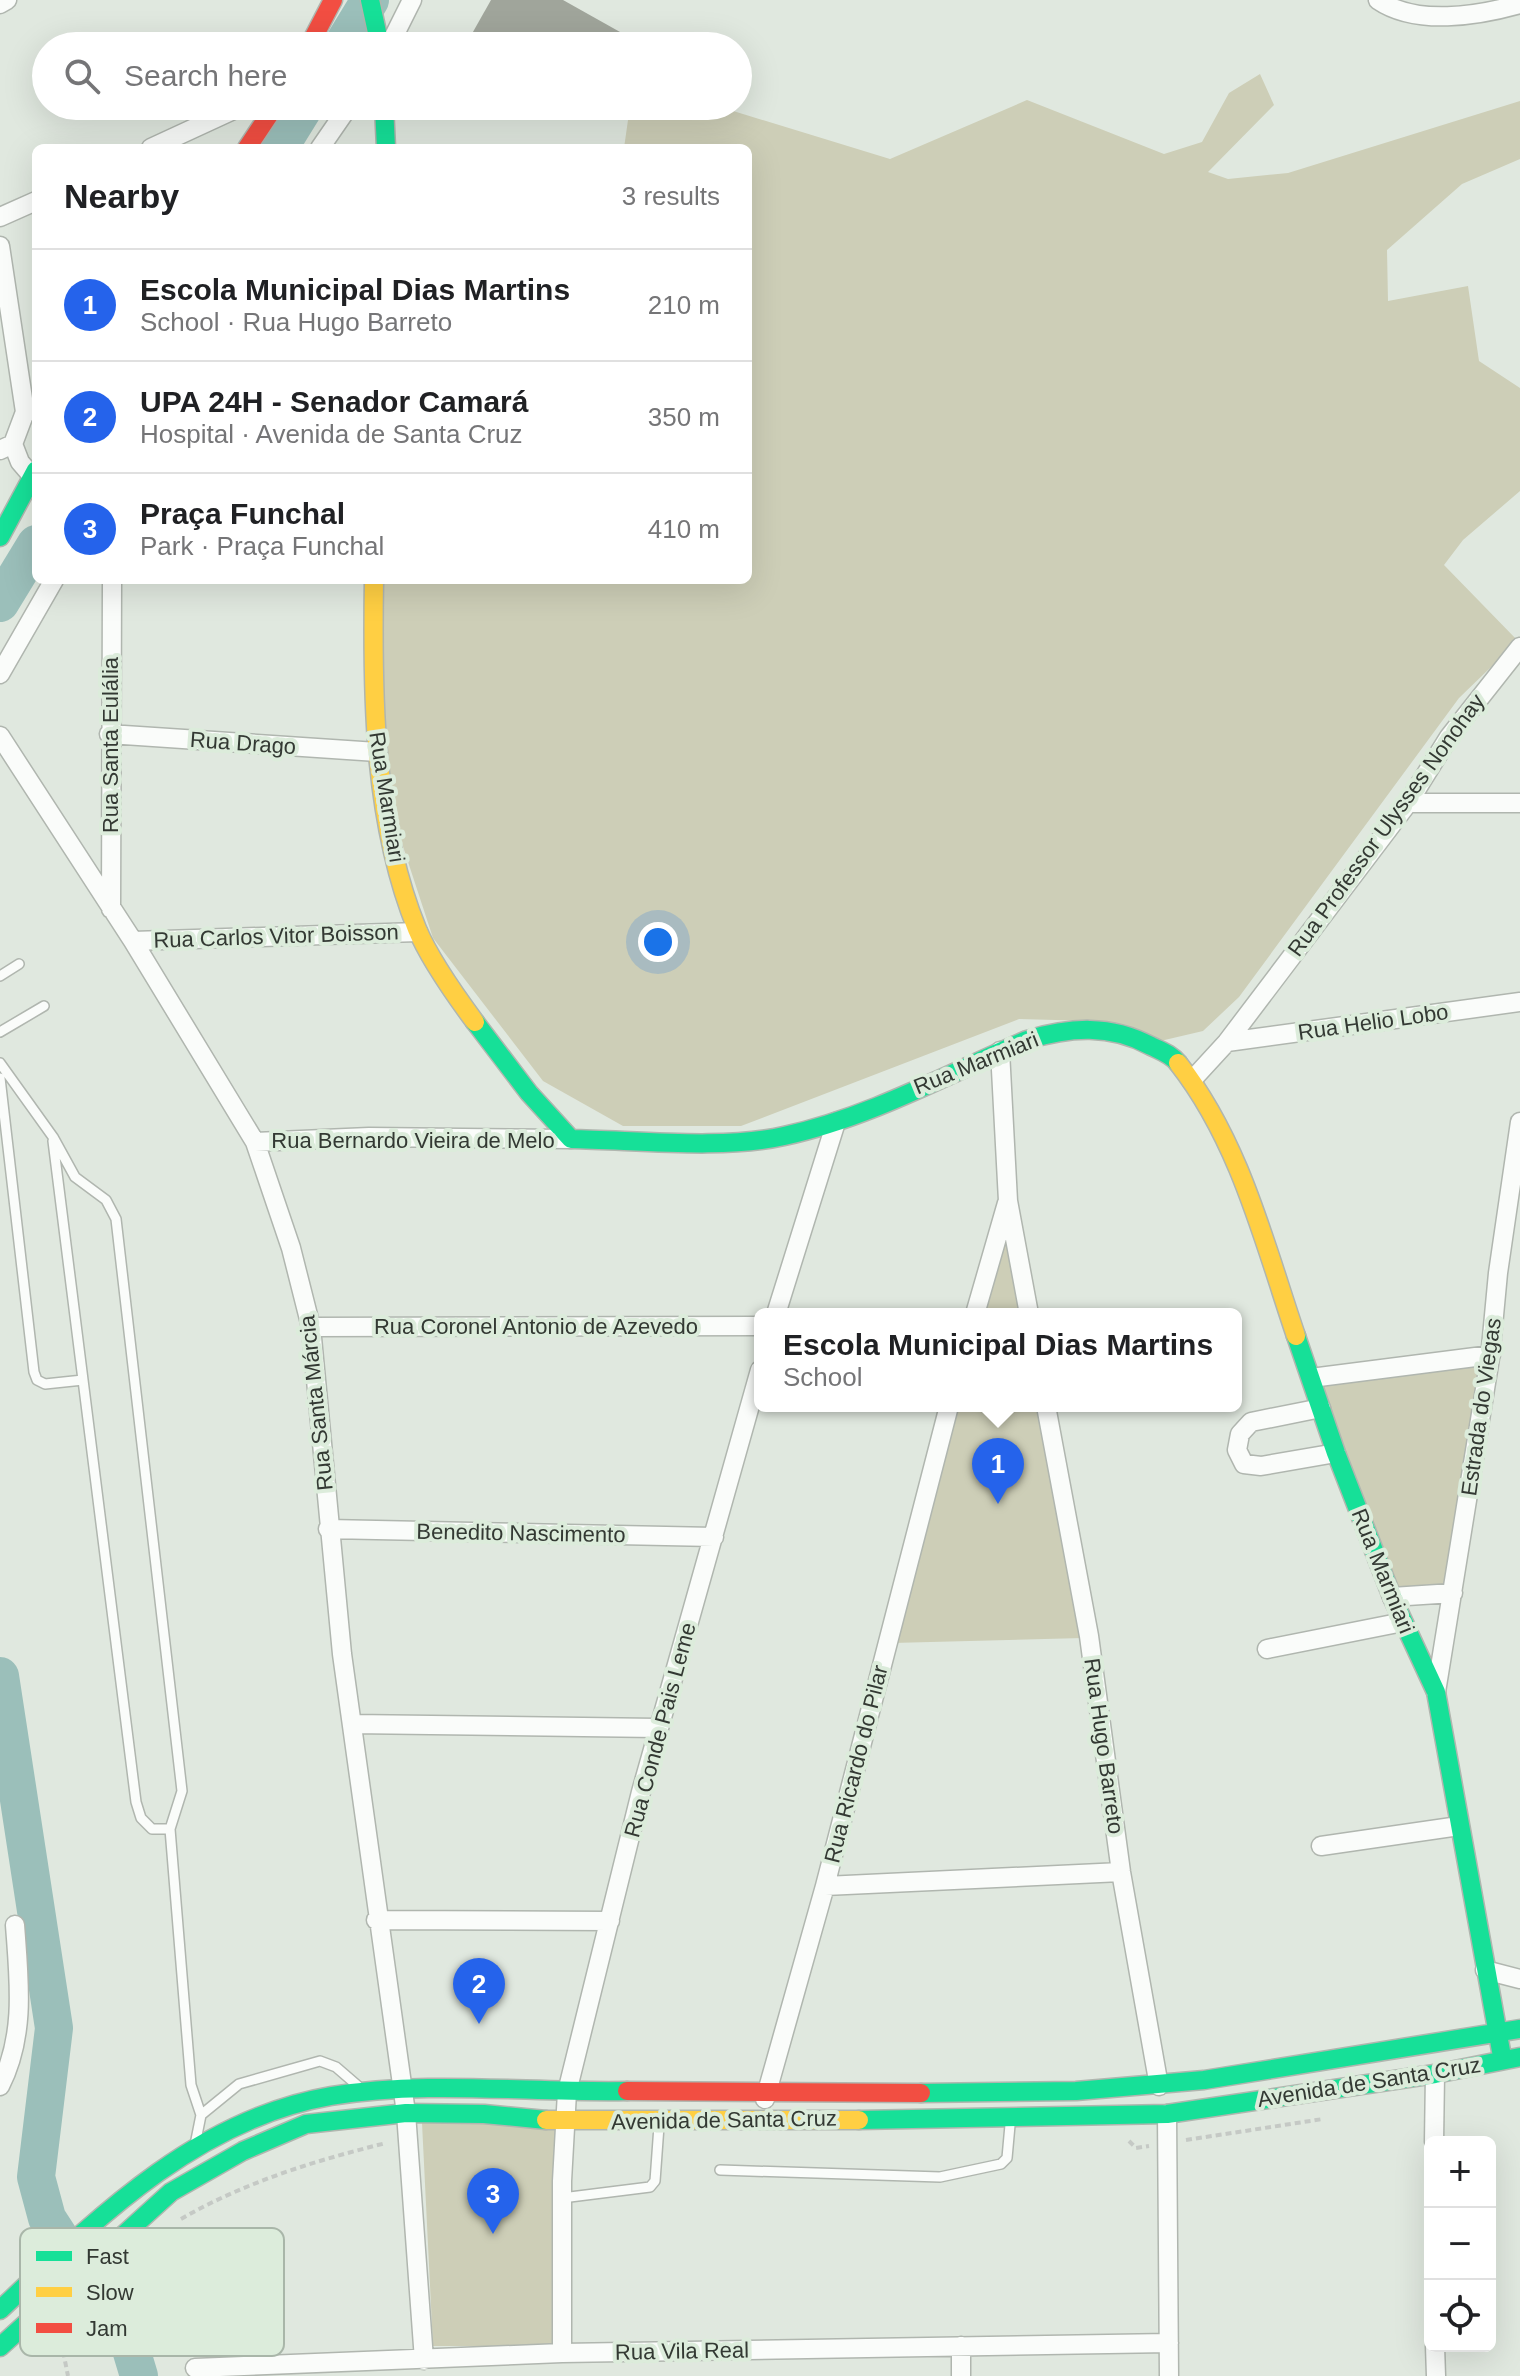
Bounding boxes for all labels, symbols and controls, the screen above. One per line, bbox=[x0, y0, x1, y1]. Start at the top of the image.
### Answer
search box bbox=[32, 32, 752, 120]
icon: search bbox=[60, 54, 104, 98]
text: Search here bbox=[124, 59, 287, 92]
text: Nearby bbox=[64, 177, 179, 215]
text: 3 results bbox=[622, 181, 720, 211]
text: Escola Municipal Dias Martins bbox=[140, 273, 570, 306]
text: 1 bbox=[83, 290, 97, 320]
text: 210 m bbox=[648, 290, 720, 320]
text: School · Rua Hugo Barreto bbox=[140, 307, 452, 337]
text: UPA 24H - Senador Camará bbox=[140, 385, 528, 418]
text: 2 bbox=[83, 402, 97, 432]
text: 350 m bbox=[648, 402, 720, 432]
text: Hospital · Avenida de Santa Cruz bbox=[140, 419, 523, 449]
text: Praça Funchal bbox=[140, 497, 345, 530]
text: 3 bbox=[83, 514, 97, 544]
text: 410 m bbox=[648, 514, 720, 544]
text: Park · Praça Funchal bbox=[140, 531, 384, 561]
street label: Rua Santa Eulália bbox=[98, 656, 123, 833]
street label: Rua Professor Ulysses Nonohay bbox=[1282, 689, 1490, 961]
street label: Rua Drago bbox=[189, 727, 297, 759]
street label: Rua Marmiari bbox=[364, 730, 410, 864]
street label: Rua Carlos Vitor Boisson bbox=[153, 919, 399, 953]
your location bbox=[638, 922, 678, 962]
street label: Rua Helio Lobo bbox=[1296, 999, 1450, 1045]
street label: Rua Marmiari bbox=[910, 1027, 1042, 1099]
street label: Rua Bernardo Vieira de Melo bbox=[271, 1128, 555, 1153]
popup bbox=[754, 1308, 1242, 1412]
street label: Rua Santa Márcia bbox=[294, 1313, 338, 1492]
street label: Rua Coronel Antonio de Azevedo bbox=[374, 1314, 698, 1339]
street label: Estrada do Viegas bbox=[1456, 1316, 1506, 1498]
text: Escola Municipal Dias Martins bbox=[783, 1328, 1213, 1361]
text: School bbox=[783, 1362, 862, 1392]
pin: 1 bbox=[972, 1438, 1024, 1504]
street label: Rua Marmiari bbox=[1347, 1505, 1419, 1637]
street label: Benedito Nascimento bbox=[416, 1519, 626, 1547]
street label: Rua Conde Pais Leme bbox=[619, 1620, 701, 1840]
street label: Rua Hugo Barreto bbox=[1079, 1656, 1129, 1836]
street label: Rua Ricardo do Pilar bbox=[819, 1662, 893, 1866]
pin: 2 bbox=[453, 1958, 505, 2024]
street label: Avenida de Santa Cruz bbox=[1256, 2052, 1482, 2112]
street label: Avenida de Santa Cruz bbox=[611, 2106, 837, 2134]
map controls bbox=[1424, 2136, 1496, 2352]
button: + bbox=[1424, 2136, 1496, 2208]
pin: 3 bbox=[467, 2168, 519, 2234]
button: − bbox=[1424, 2208, 1496, 2280]
legend bbox=[20, 2228, 284, 2356]
text: Fast bbox=[86, 2244, 129, 2269]
text: Slow bbox=[86, 2280, 134, 2305]
button: locate bbox=[1424, 2280, 1496, 2352]
text: Jam bbox=[86, 2316, 128, 2341]
street label: Rua Vila Real bbox=[615, 2337, 749, 2365]

